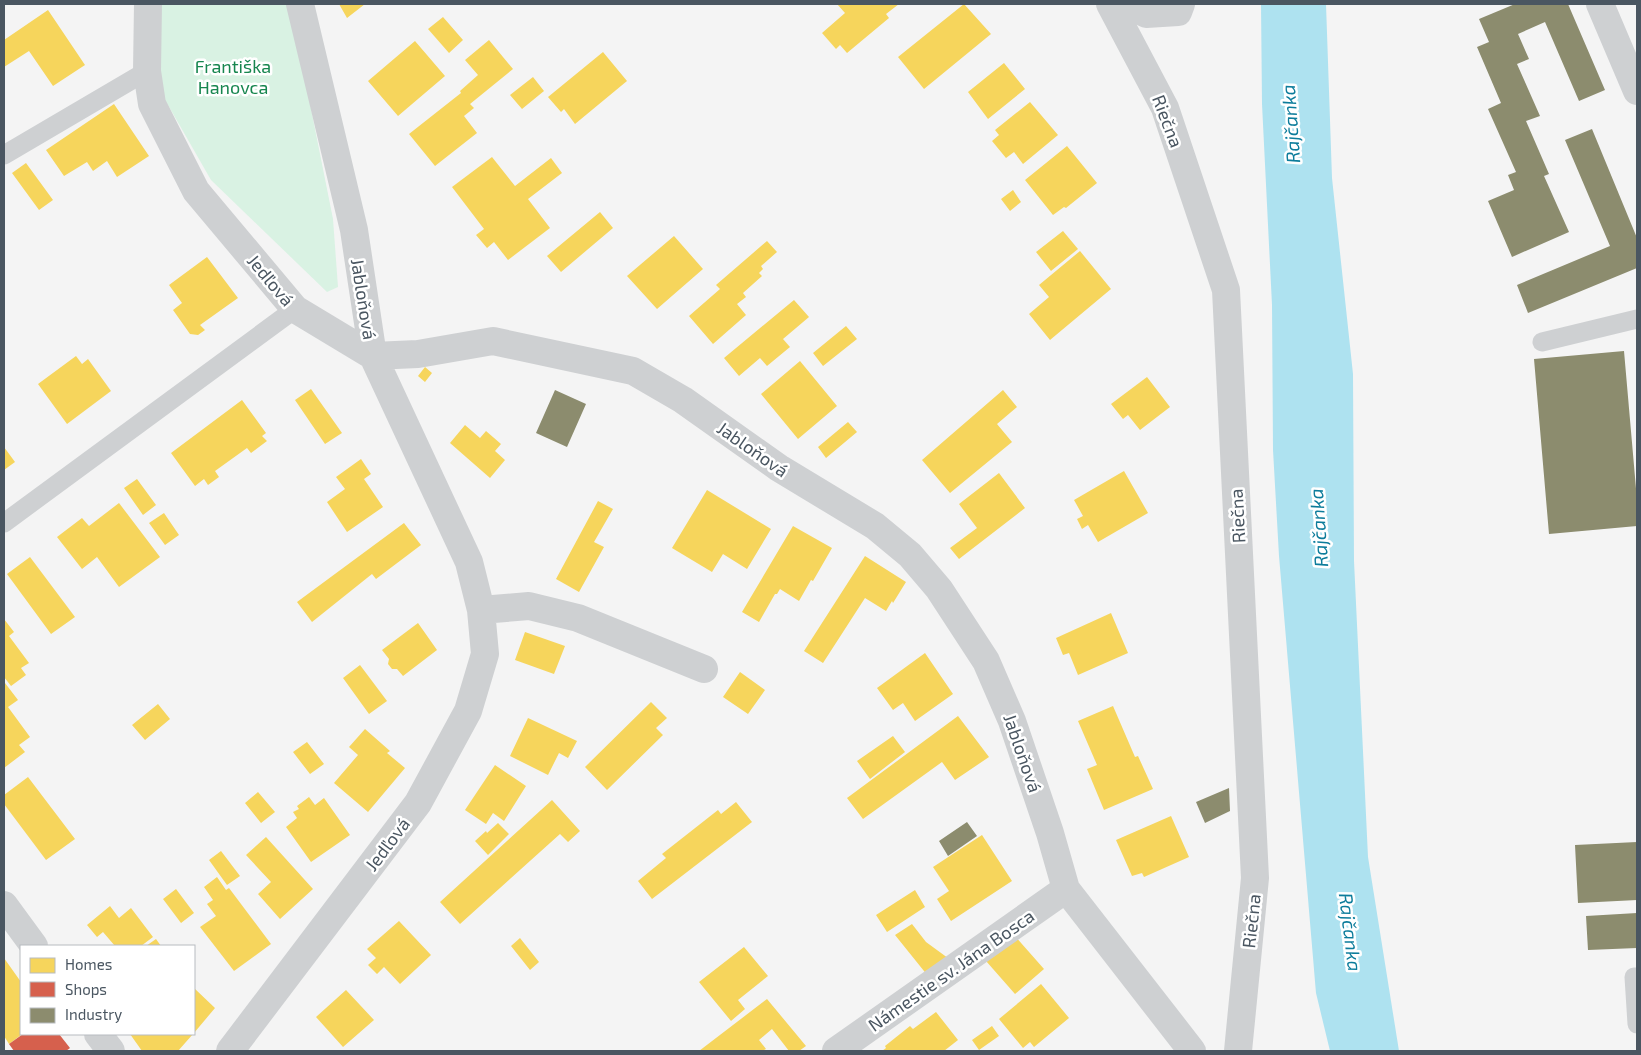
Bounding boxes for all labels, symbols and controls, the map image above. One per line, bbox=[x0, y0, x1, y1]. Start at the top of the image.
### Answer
park label: Františka Hanovca bbox=[195, 55, 271, 98]
water label: Rajčanka bbox=[1276, 84, 1304, 164]
street label: Riečna bbox=[1148, 92, 1188, 150]
street label: Jedľová bbox=[243, 250, 299, 310]
street label: Jabloňová bbox=[347, 257, 381, 341]
street label: Jabloňová bbox=[713, 417, 793, 481]
street label: Riečna bbox=[1225, 488, 1249, 544]
water label: Rajčanka bbox=[1304, 488, 1332, 568]
street label: Jabloňová bbox=[999, 711, 1047, 795]
street label: Jedľová bbox=[360, 813, 414, 875]
water label: Rajčanka bbox=[1335, 891, 1367, 973]
street label: Riečna bbox=[1237, 893, 1265, 949]
street label: Námestie sv. Jána Bosca bbox=[864, 904, 1038, 1036]
legend bbox=[20, 945, 195, 1035]
text: Homes bbox=[65, 955, 112, 973]
text: Shops bbox=[65, 980, 107, 998]
text: Industry bbox=[65, 1005, 122, 1023]

